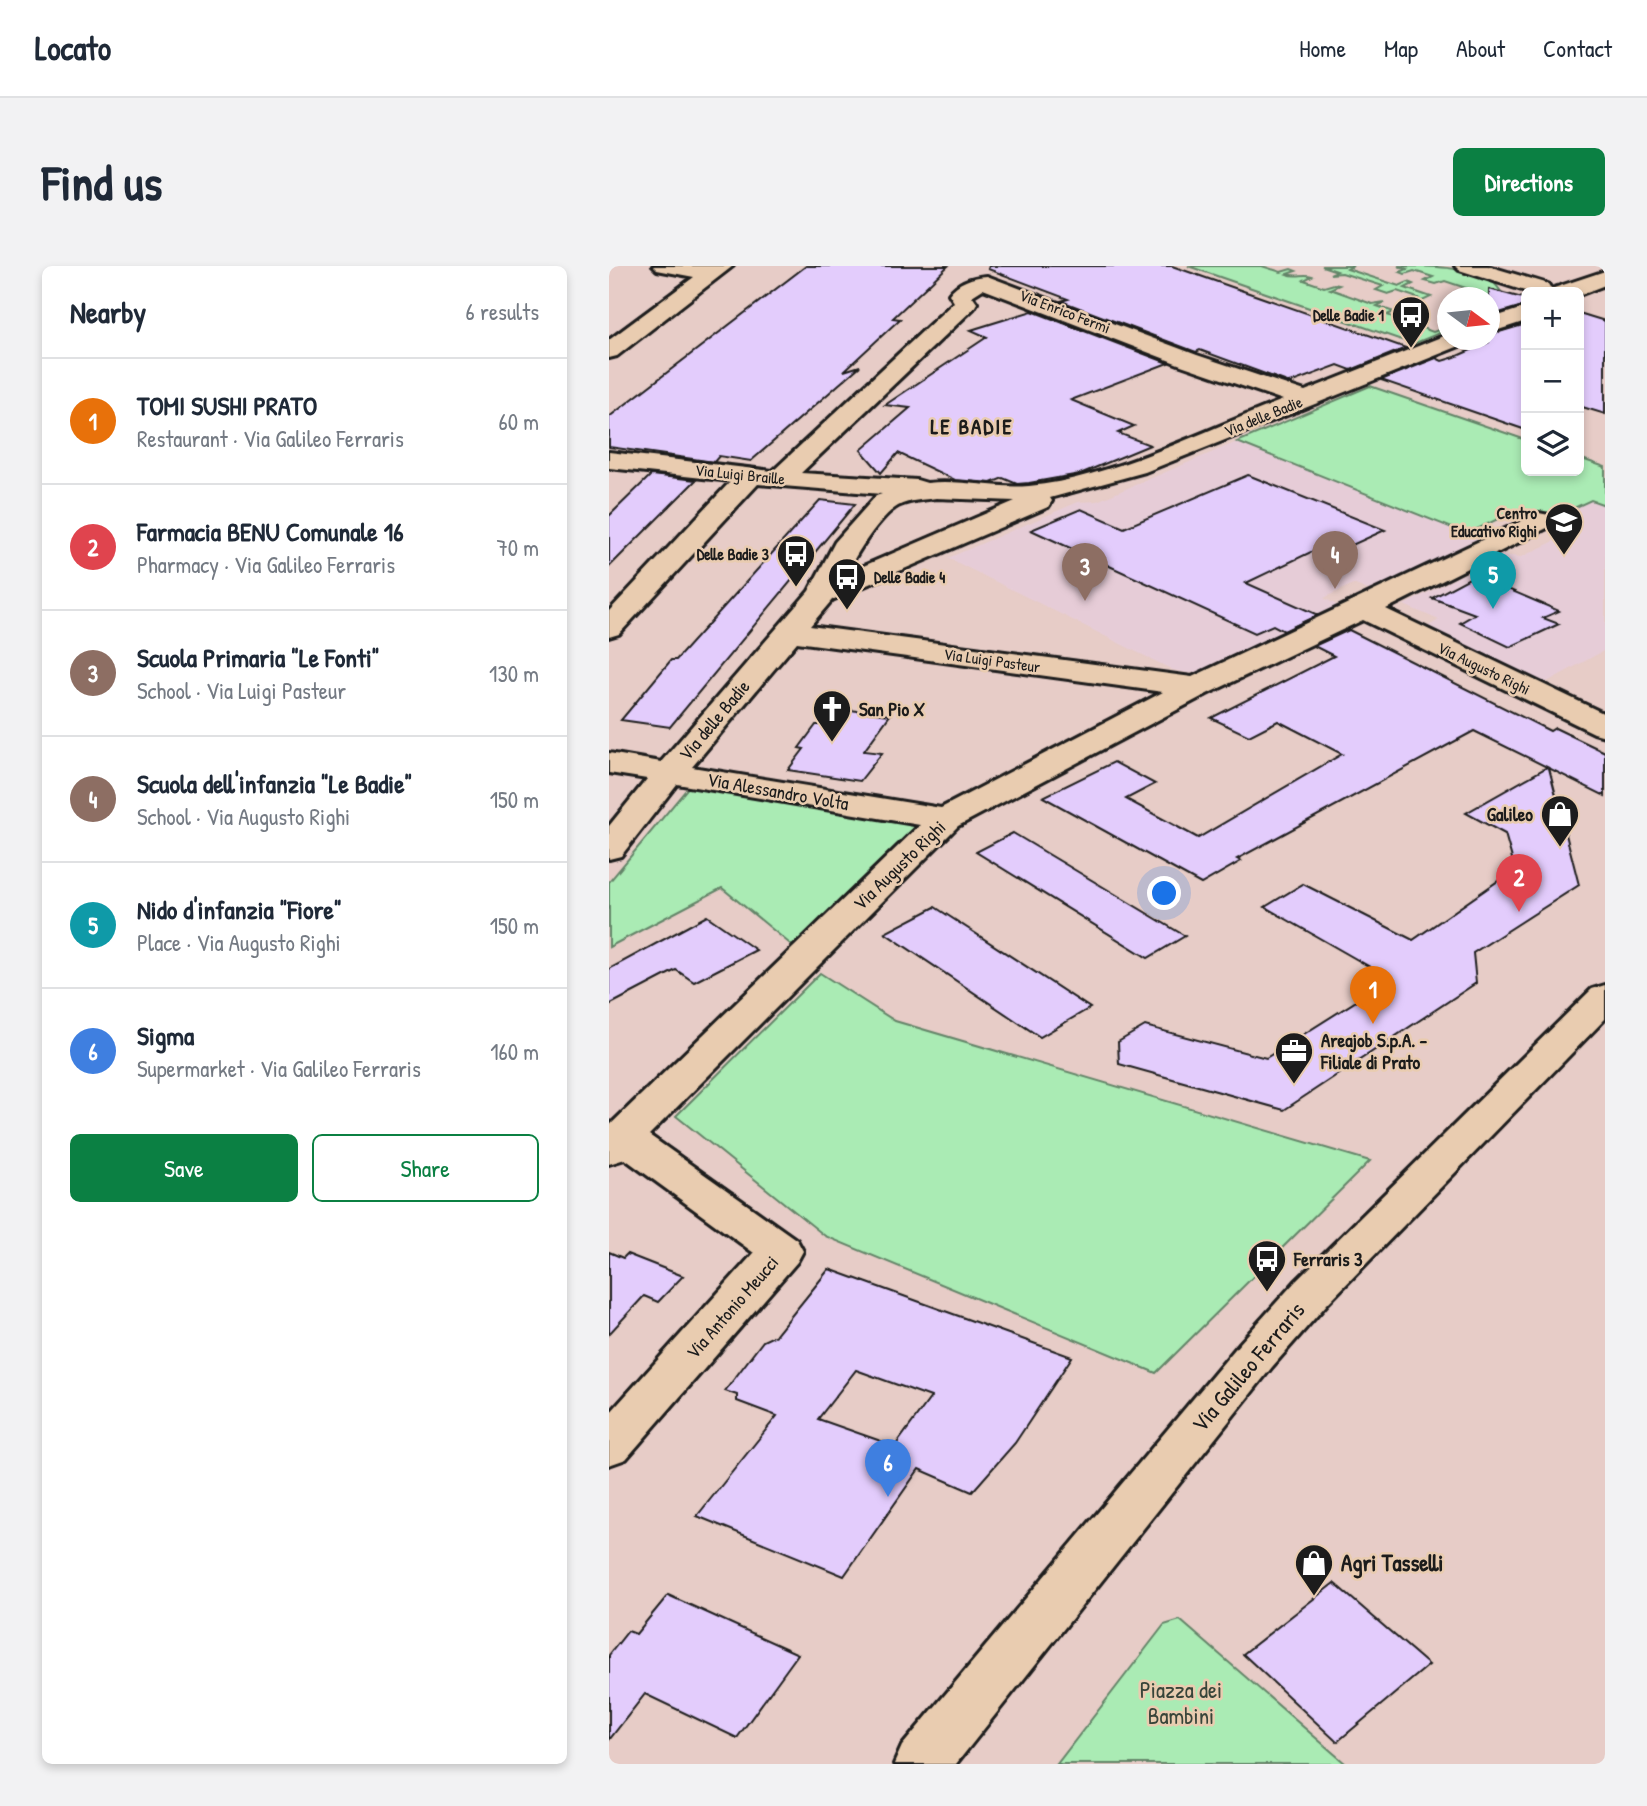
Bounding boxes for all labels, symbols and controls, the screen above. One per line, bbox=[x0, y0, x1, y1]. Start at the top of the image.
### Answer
text: Locato bbox=[35, 26, 111, 70]
text: Home bbox=[1299, 32, 1346, 64]
text: Map bbox=[1384, 32, 1418, 64]
text: About bbox=[1456, 32, 1505, 64]
text: Contact bbox=[1543, 32, 1612, 64]
button: Directions bbox=[1453, 148, 1605, 216]
text: Find us bbox=[42, 149, 162, 215]
street label: Via Enrico Fermi bbox=[1016, 284, 1114, 338]
north arrow bbox=[1437, 287, 1500, 350]
map controls bbox=[1521, 287, 1584, 476]
button: + bbox=[1521, 287, 1584, 350]
text: Nearby bbox=[70, 292, 146, 332]
bus stop icon: Delle Badie 1 bbox=[1390, 294, 1432, 349]
text: 6 results bbox=[466, 296, 539, 327]
place label: Delle Badie 1 bbox=[1313, 304, 1384, 326]
button: − bbox=[1521, 350, 1584, 413]
text: TOMI SUSHI PRATO bbox=[137, 388, 317, 423]
street label: Via delle Badie bbox=[1221, 390, 1306, 442]
text: 1 bbox=[89, 406, 97, 437]
text: 60 m bbox=[499, 406, 539, 437]
district label: LE BADIE bbox=[930, 412, 1014, 441]
button: layers bbox=[1521, 413, 1584, 476]
text: Restaurant · Via Galileo Ferraris bbox=[137, 423, 404, 454]
street label: Via Luigi Braille bbox=[694, 458, 787, 490]
school or university icon: Centro Educativo Righi bbox=[1543, 501, 1585, 556]
place label: Centro Educativo Righi bbox=[1451, 502, 1538, 543]
text: Farmacia BENU Comunale 16 bbox=[137, 514, 404, 549]
pin: 4 bbox=[1312, 531, 1358, 589]
text: 2 bbox=[88, 532, 98, 563]
text: 70 m bbox=[496, 532, 539, 563]
bus stop icon: Delle Badie 3 bbox=[775, 533, 817, 588]
place label: Delle Badie 3 bbox=[697, 543, 769, 565]
pin: 3 bbox=[1062, 543, 1108, 601]
text: Pharmacy · Via Galileo Ferraris bbox=[137, 549, 395, 580]
pin: 5 bbox=[1470, 551, 1516, 609]
bus stop icon: Delle Badie 4 bbox=[826, 556, 868, 611]
place label: Delle Badie 4 bbox=[874, 566, 945, 588]
street label: Via Augusto Righi bbox=[1434, 636, 1534, 700]
text: Scuola Primaria "Le Fonti" bbox=[137, 640, 380, 675]
street label: Via Luigi Pasteur bbox=[942, 642, 1042, 678]
text: 3 bbox=[88, 658, 98, 689]
text: 130 m bbox=[489, 658, 539, 689]
street label: Via delle Badie bbox=[672, 674, 756, 766]
text: School · Via Luigi Pasteur bbox=[137, 675, 346, 706]
church icon: San Pio X bbox=[811, 688, 853, 743]
place label: San Pio X bbox=[859, 696, 926, 722]
text: Scuola dell'infanzia "Le Badie" bbox=[137, 766, 412, 801]
street label: Via Alessandro Volta bbox=[705, 766, 851, 816]
text: 4 bbox=[89, 784, 97, 815]
text: 150 m bbox=[490, 784, 539, 815]
shop icon: Galileo bbox=[1539, 793, 1581, 848]
text: School · Via Augusto Righi bbox=[137, 801, 350, 832]
place label: Galileo bbox=[1487, 801, 1533, 827]
street label: Via Augusto Righi bbox=[847, 814, 951, 916]
pin: 2 bbox=[1496, 854, 1542, 912]
your location bbox=[1147, 876, 1181, 910]
text: Nido d'infanzia "Fiore" bbox=[137, 892, 342, 927]
text: 5 bbox=[88, 910, 98, 941]
text: 150 m bbox=[490, 910, 539, 941]
text: Place · Via Augusto Righi bbox=[137, 927, 341, 958]
pin: 1 bbox=[1350, 966, 1396, 1024]
text: Sigma bbox=[137, 1018, 194, 1053]
place label: Areajob S.p.A. - Filiale di Prato bbox=[1320, 1027, 1428, 1075]
office icon: Areajob S.p.A. - Filiale di Prato bbox=[1273, 1030, 1315, 1085]
text: 6 bbox=[88, 1036, 98, 1067]
text: 160 m bbox=[490, 1036, 539, 1067]
text: Supermarket · Via Galileo Ferraris bbox=[137, 1053, 421, 1084]
button: Save bbox=[70, 1134, 298, 1202]
button: Share bbox=[312, 1134, 539, 1202]
bus stop icon: Ferraris 3 bbox=[1246, 1238, 1288, 1293]
place label: Ferraris 3 bbox=[1293, 1246, 1363, 1272]
street label: Via Antonio Meucci bbox=[680, 1250, 784, 1364]
street label: Via Galileo Ferraris bbox=[1184, 1295, 1311, 1438]
pin: 6 bbox=[865, 1439, 911, 1497]
shop icon: Agri Tasselli bbox=[1293, 1542, 1335, 1597]
place label: Agri Tasselli bbox=[1341, 1547, 1443, 1579]
park label: Piazza dei Bambini bbox=[1140, 1674, 1222, 1731]

